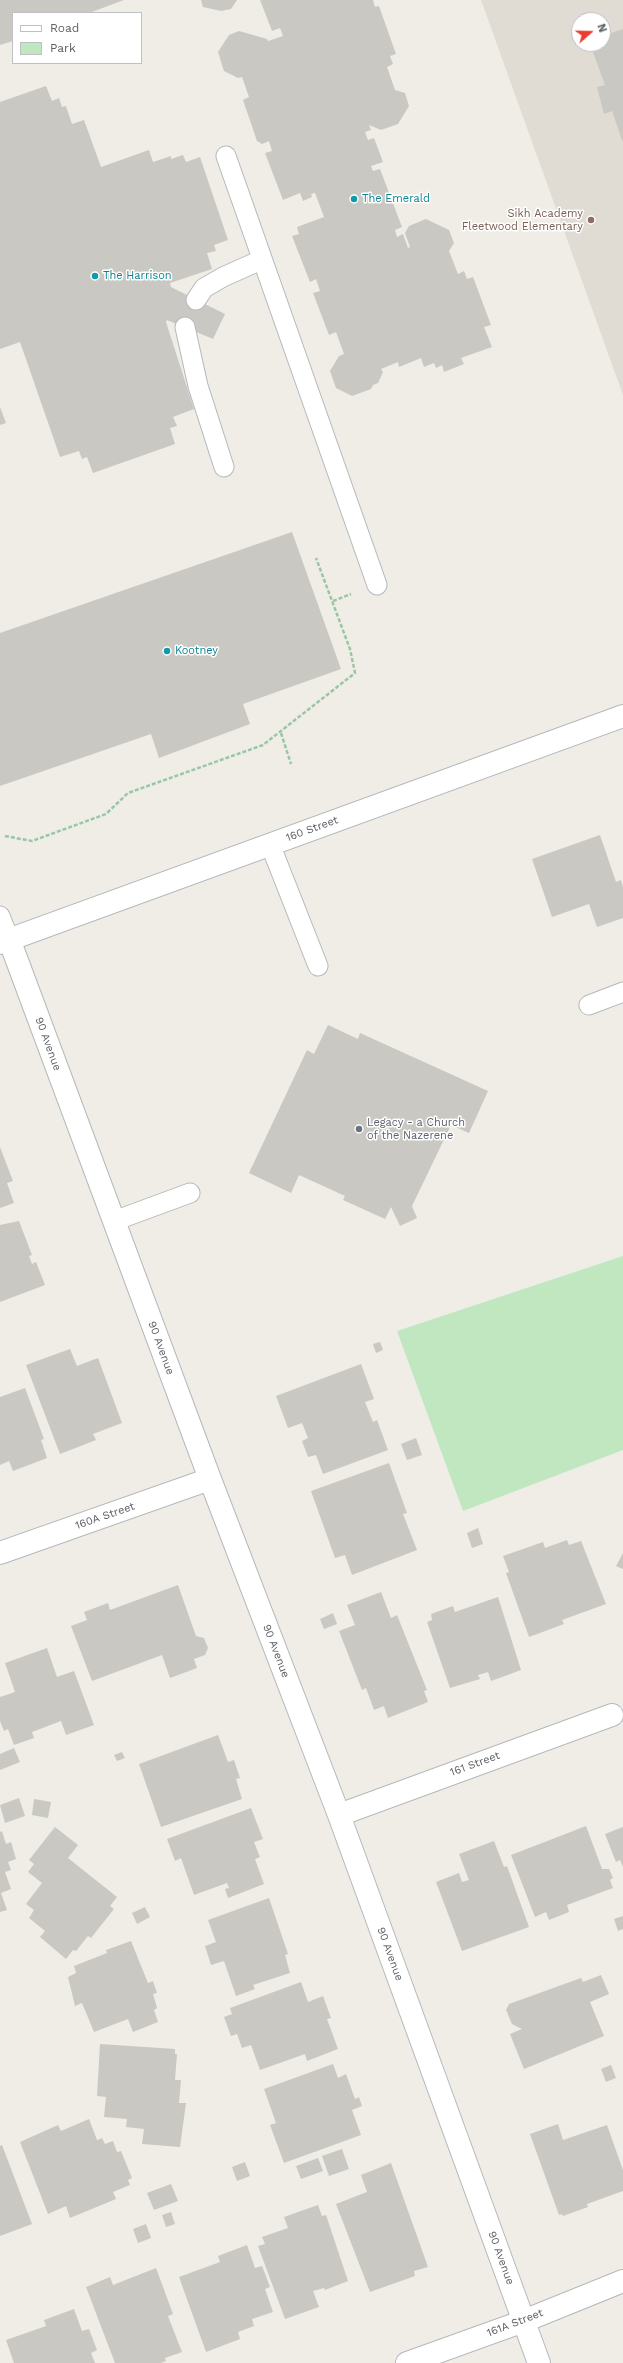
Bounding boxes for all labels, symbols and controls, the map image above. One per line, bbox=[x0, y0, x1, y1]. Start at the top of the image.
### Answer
legend bbox=[12, 12, 142, 64]
north arrow bbox=[571, 12, 611, 52]
text: Road bbox=[50, 21, 79, 35]
text: N bbox=[594, 22, 609, 34]
text: Park bbox=[50, 41, 76, 55]
place label: The Emerald bbox=[362, 192, 430, 206]
marker: The Emerald bbox=[349, 194, 359, 204]
place label: Sikh Academy Fleetwood Elementary bbox=[462, 207, 583, 233]
marker: Sikh Academy Fleetwood Elementary bbox=[586, 215, 596, 225]
place label: The Harrison bbox=[103, 269, 172, 283]
marker: The Harrison bbox=[90, 271, 100, 281]
place label: Kootney bbox=[175, 644, 218, 658]
marker: Kootney bbox=[162, 646, 172, 656]
street label: 160 Street bbox=[284, 813, 340, 845]
street label: 90 Avenue bbox=[32, 1015, 64, 1073]
place label: Legacy - a Church of the Nazerene bbox=[367, 1116, 465, 1142]
marker: Legacy - a Church of the Nazerene bbox=[354, 1124, 364, 1134]
street label: 90 Avenue bbox=[145, 1319, 177, 1377]
street label: 160A Street bbox=[74, 1500, 136, 1532]
street label: 90 Avenue bbox=[260, 1622, 292, 1680]
street label: 161 Street bbox=[448, 1749, 502, 1779]
street label: 90 Avenue bbox=[374, 1925, 406, 1983]
street label: 90 Avenue bbox=[485, 2229, 517, 2287]
street label: 161A Street bbox=[485, 2306, 545, 2340]

